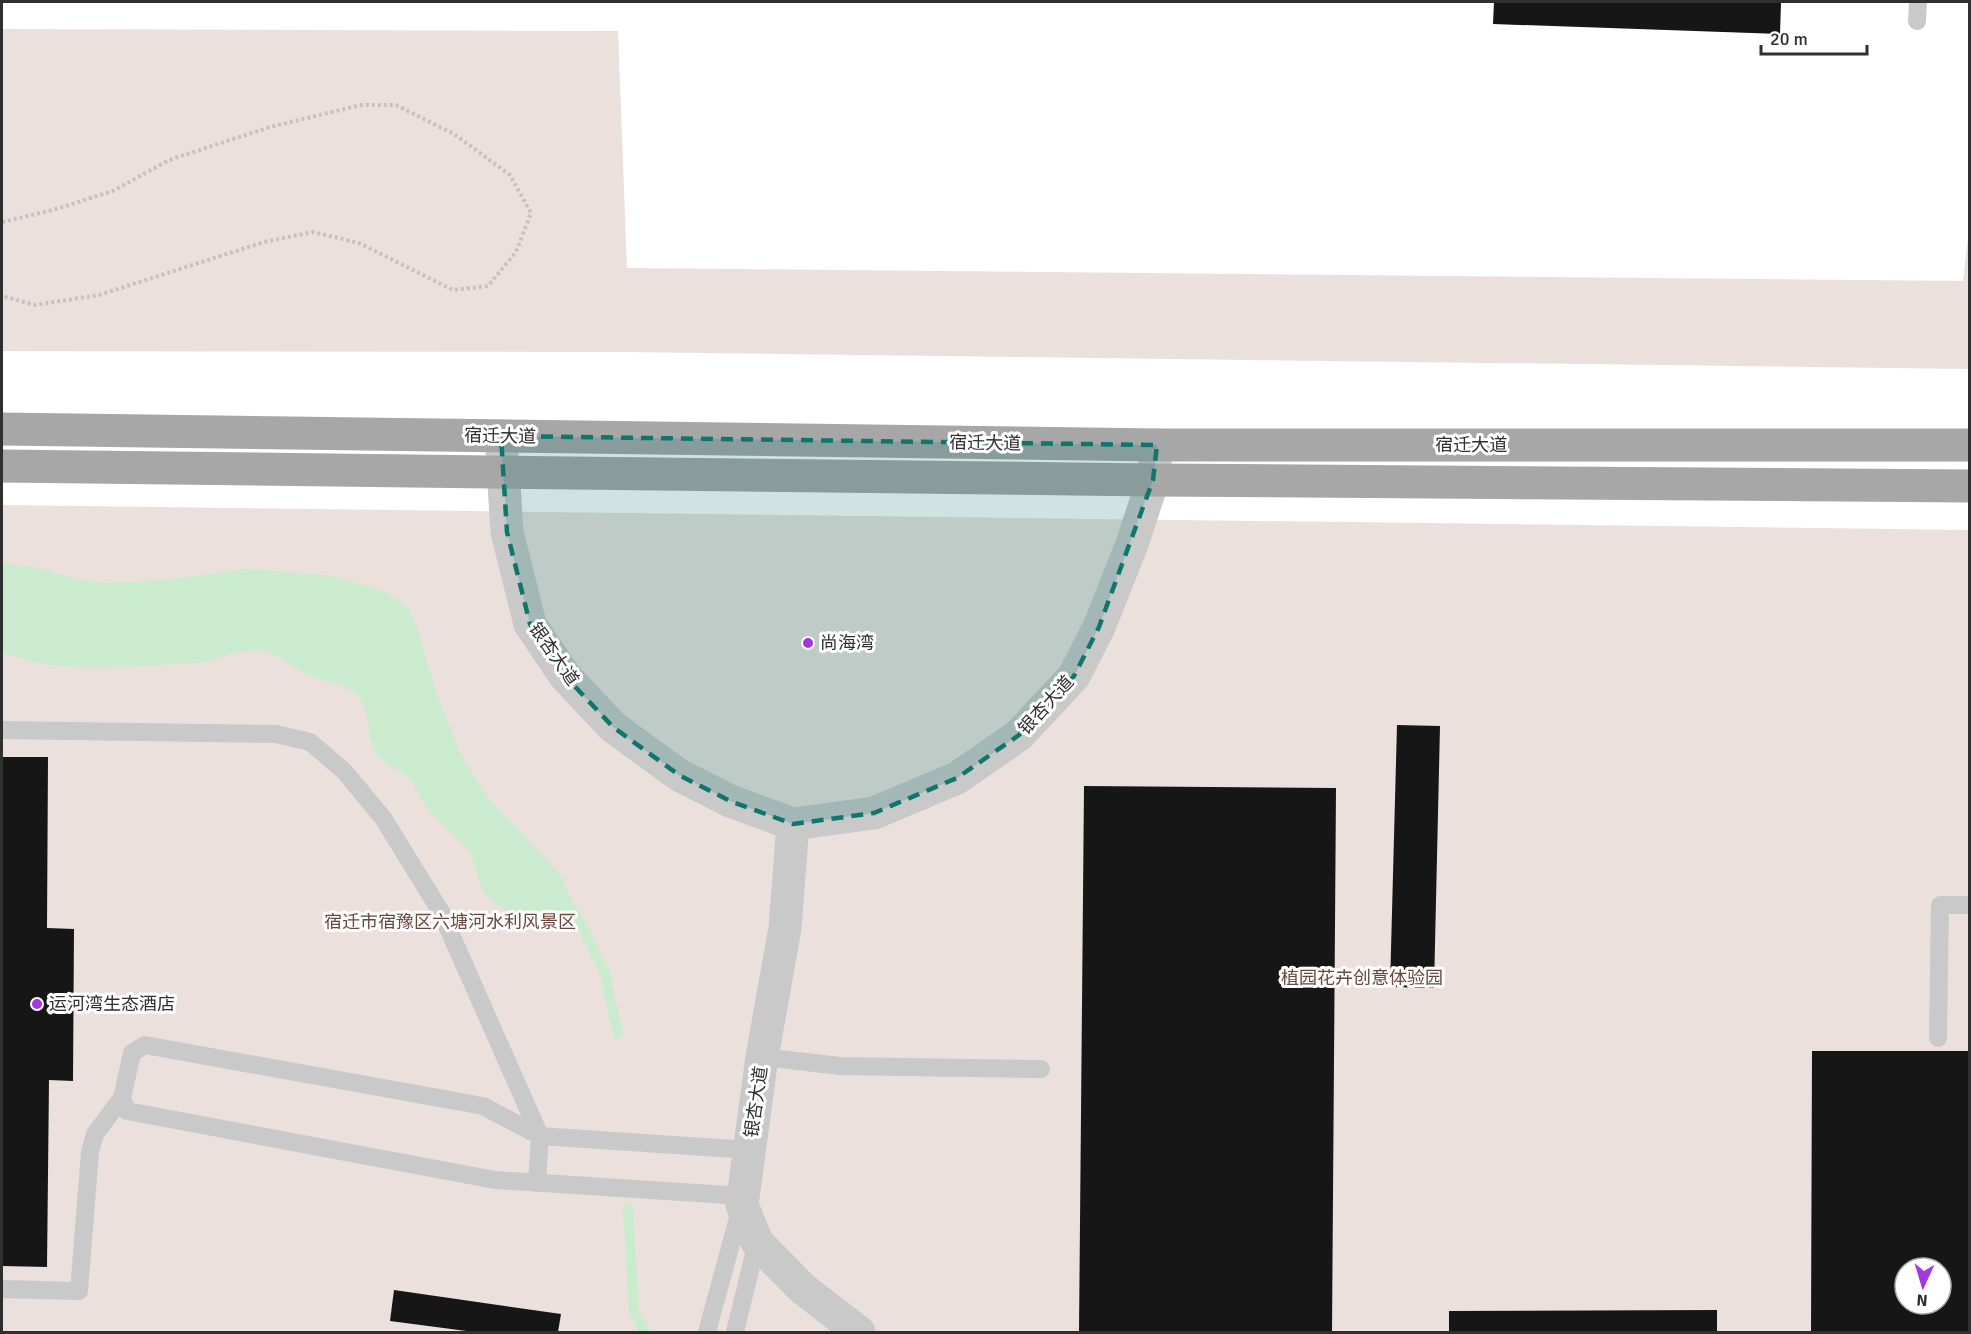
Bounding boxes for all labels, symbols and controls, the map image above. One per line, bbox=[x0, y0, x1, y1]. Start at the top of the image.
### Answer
scale bar bbox=[1761, 18, 1868, 56]
text: 20 m bbox=[1770, 28, 1808, 50]
street label: 宿迁大道 bbox=[464, 424, 536, 448]
street label: 宿迁大道 bbox=[949, 431, 1021, 455]
street label: 宿迁大道 bbox=[1435, 434, 1507, 456]
street label: 银杏大道 bbox=[524, 618, 584, 690]
place label: 尚海湾 bbox=[820, 632, 874, 654]
marker: 尚海湾 bbox=[801, 636, 815, 650]
street label: 银杏大道 bbox=[1014, 671, 1078, 739]
park label: 宿迁市宿豫区六塘河水利风景区 bbox=[324, 911, 576, 933]
park label: 植园花卉创意体验园 bbox=[1281, 967, 1443, 989]
place label: 运河湾生态酒店 bbox=[49, 993, 175, 1015]
marker: 运河湾生态酒店 bbox=[30, 997, 44, 1011]
street label: 银杏大道 bbox=[740, 1065, 772, 1139]
north arrow bbox=[1893, 1256, 1953, 1316]
text: N bbox=[1916, 1290, 1928, 1310]

